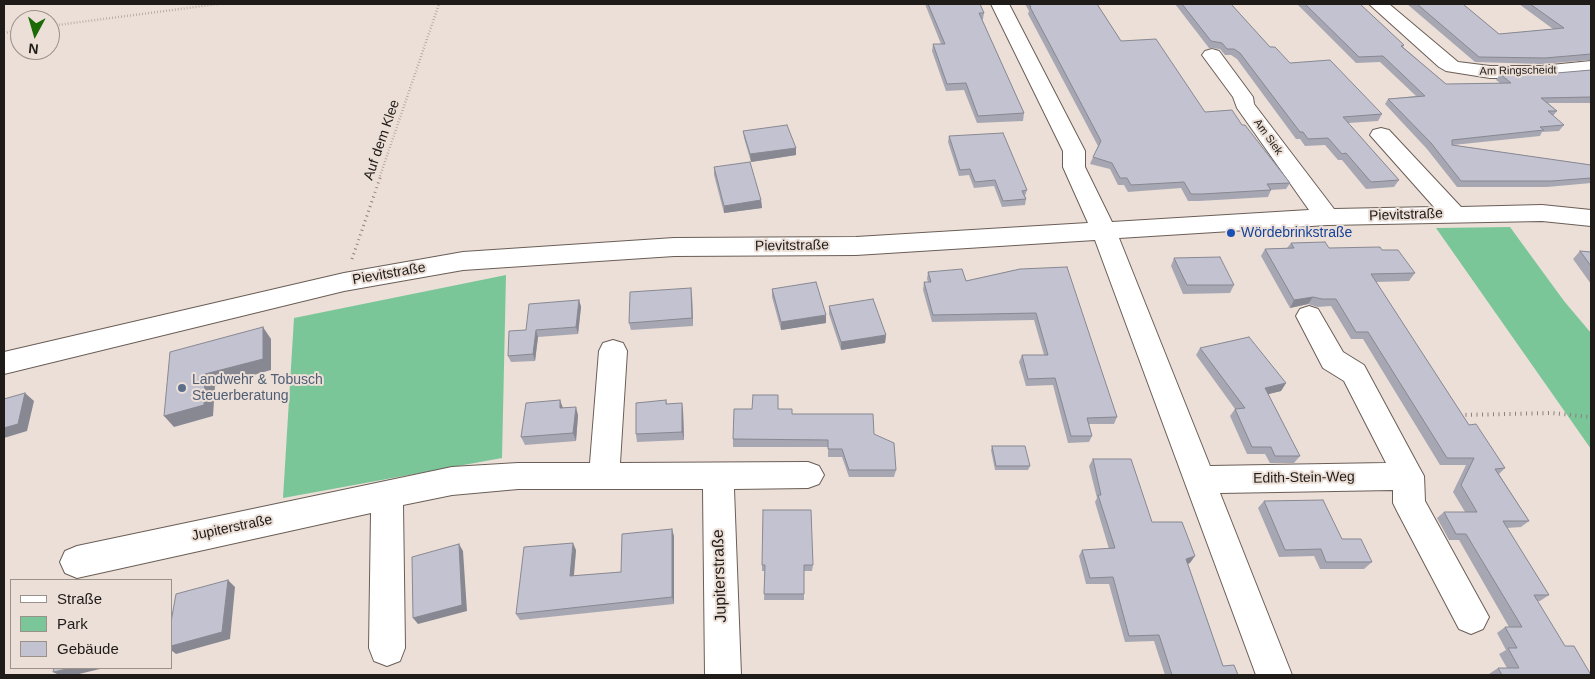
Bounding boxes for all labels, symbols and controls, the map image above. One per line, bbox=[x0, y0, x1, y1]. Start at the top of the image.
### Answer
north arrow bbox=[10, 10, 60, 60]
text: N bbox=[28, 40, 39, 57]
street label: Am Ringscheidt bbox=[1479, 64, 1557, 78]
street label: Auf dem Klee bbox=[360, 98, 404, 182]
street label: Am Siek bbox=[1251, 117, 1285, 157]
street label: Pievitstraße bbox=[1369, 205, 1443, 225]
place label: Wördebrinkstraße bbox=[1241, 225, 1352, 241]
marker: Wördebrinkstraße bbox=[1225, 227, 1237, 239]
street label: Pievitstraße bbox=[755, 237, 829, 255]
street label: Pievitstraße bbox=[351, 259, 427, 289]
place label: Landwehr & Tobusch Steuerberatung bbox=[192, 372, 323, 404]
marker: Landwehr & Tobusch Steuerberatung bbox=[176, 382, 188, 394]
street label: Edith-Stein-Weg bbox=[1253, 469, 1355, 487]
street label: Jupiterstraße bbox=[190, 511, 274, 545]
street label: Jupiterstraße bbox=[709, 529, 731, 623]
legend bbox=[10, 579, 172, 669]
text: Straße bbox=[57, 590, 102, 607]
text: Park bbox=[57, 615, 88, 632]
text: Gebäude bbox=[57, 640, 119, 657]

